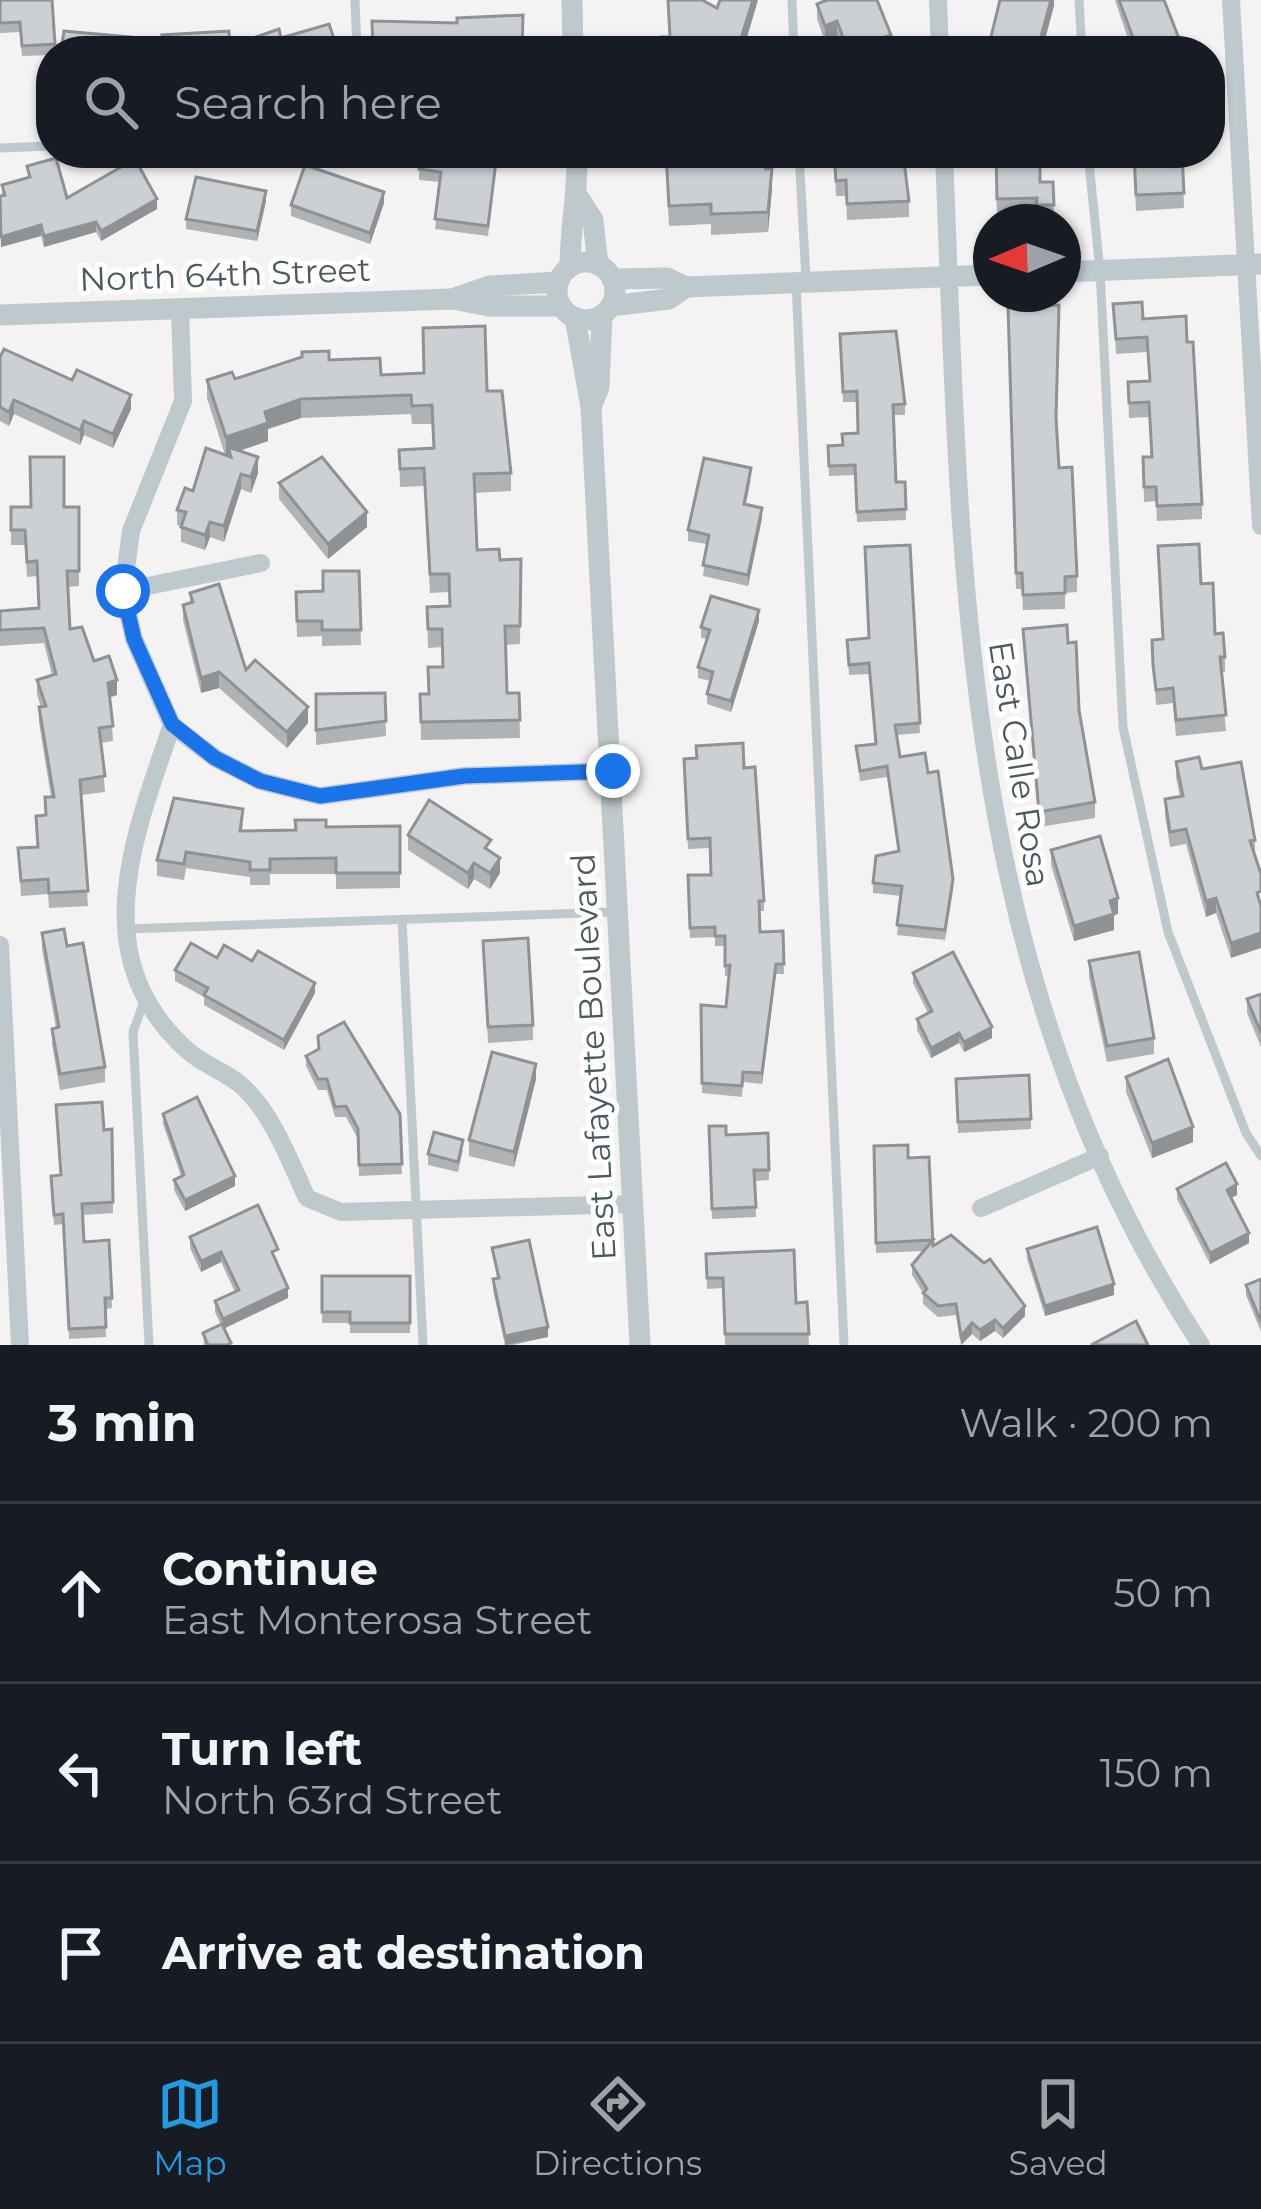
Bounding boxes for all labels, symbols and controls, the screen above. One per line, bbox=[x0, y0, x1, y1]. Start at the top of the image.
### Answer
search box bbox=[36, 36, 1225, 168]
icon: search bbox=[78, 69, 144, 135]
text: Search here bbox=[174, 75, 442, 130]
north arrow bbox=[973, 204, 1081, 312]
street label: North 64th Street bbox=[79, 249, 371, 299]
route start bbox=[96, 564, 150, 618]
street label: East Calle Rosa bbox=[981, 638, 1059, 890]
route end bbox=[586, 744, 640, 798]
street label: East Lafayette Boulevard bbox=[562, 852, 624, 1262]
text: 3 min bbox=[48, 1392, 197, 1454]
text: Walk · 200 m bbox=[959, 1399, 1213, 1447]
text: Continue bbox=[162, 1541, 378, 1596]
icon: ahead bbox=[48, 1560, 114, 1626]
text: 50 m bbox=[1114, 1569, 1213, 1617]
text: East Monterosa Street bbox=[162, 1596, 592, 1644]
text: Turn left bbox=[162, 1721, 362, 1776]
icon: left bbox=[48, 1740, 114, 1806]
text: 150 m bbox=[1099, 1749, 1213, 1797]
text: North 63rd Street bbox=[162, 1776, 502, 1824]
icon: arrive bbox=[48, 1920, 114, 1986]
text: Arrive at destination bbox=[162, 1925, 645, 1980]
tab: Map bbox=[153, 2071, 227, 2183]
tab: Directions bbox=[533, 2071, 702, 2183]
tab: Saved bbox=[1009, 2071, 1108, 2183]

